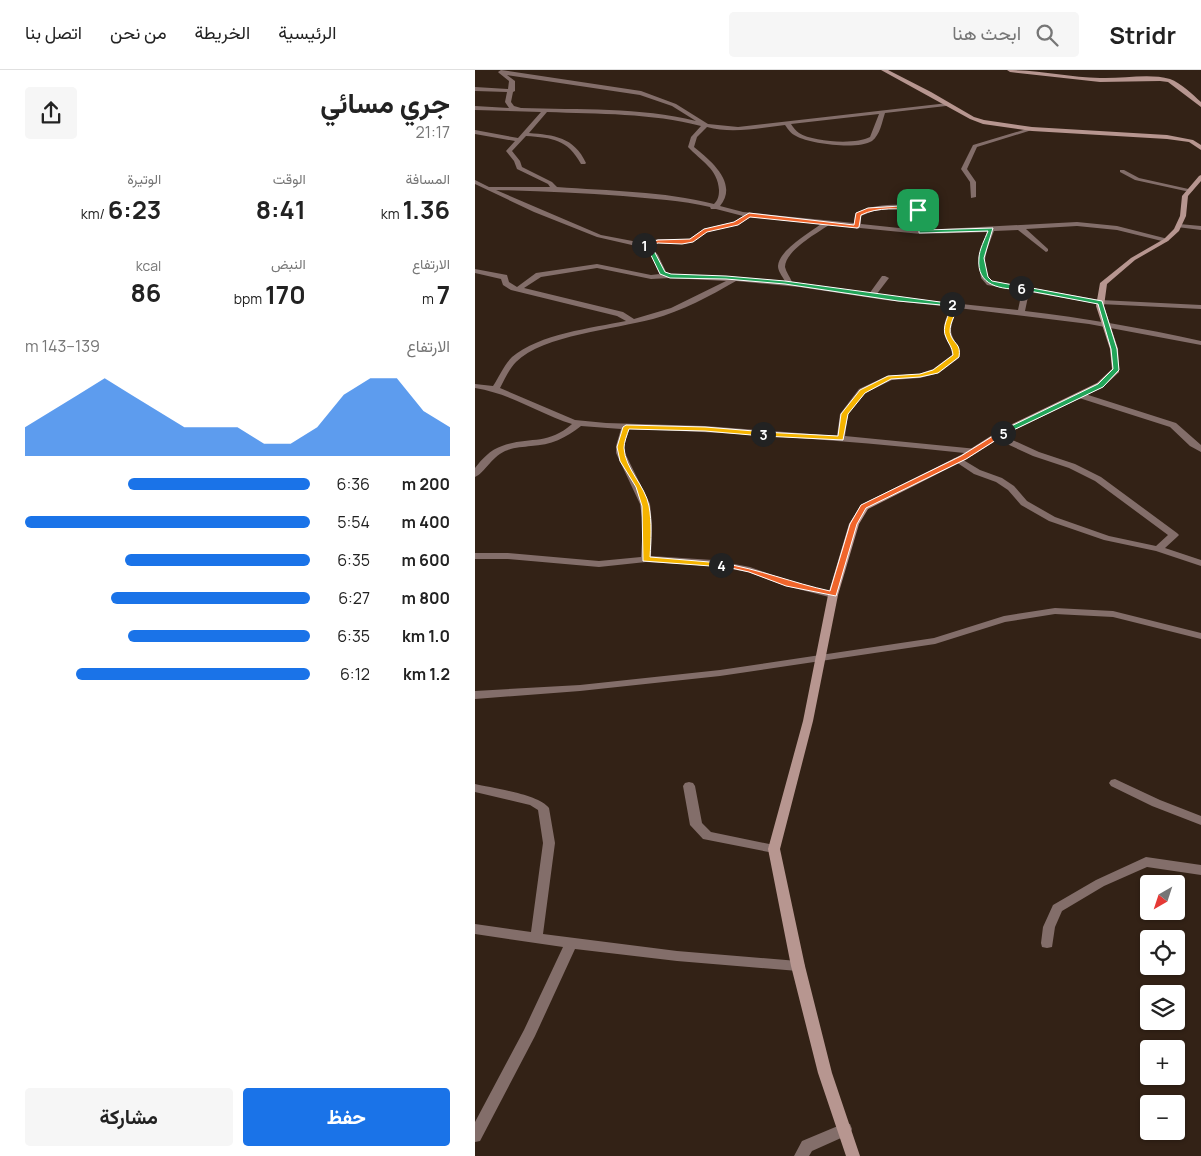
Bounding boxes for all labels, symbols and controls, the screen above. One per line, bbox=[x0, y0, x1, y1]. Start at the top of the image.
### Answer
search box bbox=[729, 12, 1079, 57]
text: Stridr bbox=[1109, 18, 1176, 51]
text: اتصل بنا bbox=[25, 20, 82, 44]
text: من نحن bbox=[110, 20, 167, 44]
text: الخريطة bbox=[195, 20, 250, 44]
text: الرئيسية bbox=[278, 20, 336, 44]
text: ابحث هنا bbox=[952, 20, 1021, 46]
icon: search bbox=[1033, 21, 1061, 49]
text: جري مسائي bbox=[320, 83, 450, 121]
button: share bbox=[25, 87, 77, 139]
text: 21:17 bbox=[416, 121, 450, 143]
text: الوتيرة bbox=[127, 169, 161, 188]
text: الوقت bbox=[273, 169, 306, 188]
text: المسافة bbox=[406, 169, 450, 188]
pin bbox=[897, 189, 939, 231]
text: 6:23 bbox=[108, 192, 161, 227]
text: 8:41 bbox=[256, 192, 306, 227]
text: 1.36 bbox=[402, 192, 450, 227]
icon: arrive bbox=[904, 196, 932, 224]
text: /km bbox=[81, 204, 108, 223]
text: km bbox=[381, 204, 402, 223]
pin: 1 bbox=[631, 232, 657, 258]
text: 1 bbox=[641, 236, 648, 255]
text: النبض bbox=[271, 254, 306, 273]
text: الارتفاع bbox=[412, 254, 450, 273]
text: kcal bbox=[136, 256, 161, 275]
text: 86 bbox=[130, 275, 161, 310]
pin: 6 bbox=[1009, 276, 1033, 300]
text: 170 bbox=[265, 277, 306, 312]
text: 7 bbox=[437, 277, 450, 312]
text: 6 bbox=[1017, 279, 1026, 298]
text: bpm bbox=[234, 289, 265, 308]
text: m bbox=[422, 289, 437, 308]
pin: 2 bbox=[939, 292, 965, 316]
text: 2 bbox=[948, 295, 957, 314]
text: 139–143 m bbox=[25, 335, 100, 357]
text: الارتفاع bbox=[407, 335, 450, 357]
pin: 5 bbox=[991, 420, 1015, 446]
pin: 3 bbox=[751, 422, 775, 446]
text: 5 bbox=[999, 424, 1008, 443]
text: 3 bbox=[759, 425, 768, 444]
text: 6:36 bbox=[337, 473, 370, 495]
text: 200 m bbox=[402, 473, 450, 495]
text: 5:54 bbox=[337, 511, 370, 533]
text: 400 m bbox=[402, 511, 450, 533]
text: 6:35 bbox=[337, 549, 370, 571]
text: 600 m bbox=[401, 549, 450, 571]
pin: 4 bbox=[709, 552, 733, 578]
text: 4 bbox=[717, 556, 726, 575]
text: 6:27 bbox=[338, 587, 370, 609]
text: 800 m bbox=[402, 587, 450, 609]
text: 6:35 bbox=[337, 625, 370, 647]
text: 1.0 km bbox=[402, 625, 450, 647]
text: 6:12 bbox=[340, 663, 370, 685]
text: 1.2 km bbox=[403, 663, 450, 685]
north arrow bbox=[1140, 875, 1185, 920]
map controls bbox=[1140, 875, 1185, 1140]
button: locate bbox=[1140, 930, 1185, 975]
button: layers bbox=[1140, 985, 1185, 1030]
button: + bbox=[1140, 1040, 1185, 1085]
button: مشاركة bbox=[25, 1088, 233, 1146]
button: حفظ bbox=[243, 1088, 450, 1146]
button: − bbox=[1140, 1095, 1185, 1140]

